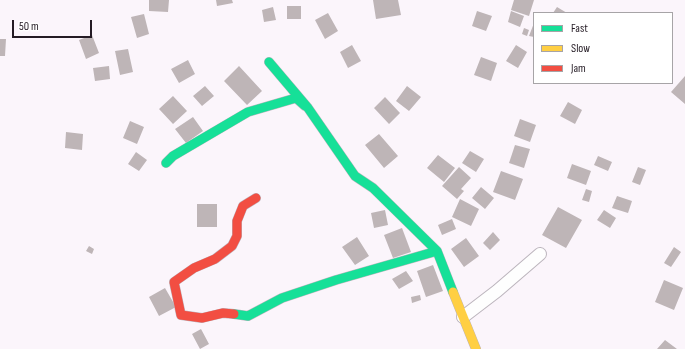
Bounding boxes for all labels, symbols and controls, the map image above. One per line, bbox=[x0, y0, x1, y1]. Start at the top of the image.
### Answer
scale bar bbox=[14, 12, 94, 38]
legend bbox=[533, 12, 673, 84]
text: 50 m bbox=[19, 19, 39, 34]
text: Fast bbox=[571, 21, 588, 36]
text: Slow bbox=[571, 41, 590, 56]
text: Jam bbox=[571, 61, 586, 76]

